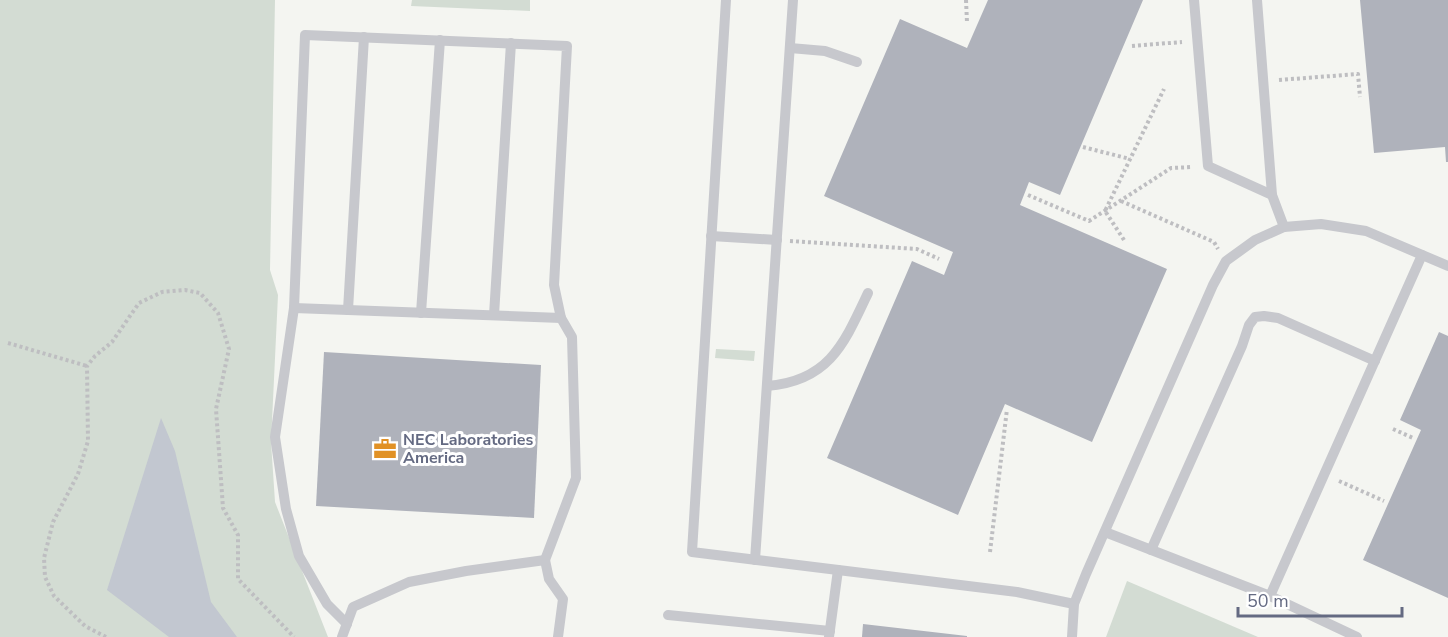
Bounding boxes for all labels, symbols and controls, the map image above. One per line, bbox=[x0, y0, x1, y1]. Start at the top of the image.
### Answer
place label: NEC Laboratories America bbox=[403, 429, 533, 469]
office icon: NEC Laboratories America bbox=[372, 436, 398, 462]
scale bar bbox=[1238, 580, 1402, 618]
text: 50 m bbox=[1247, 589, 1289, 613]

